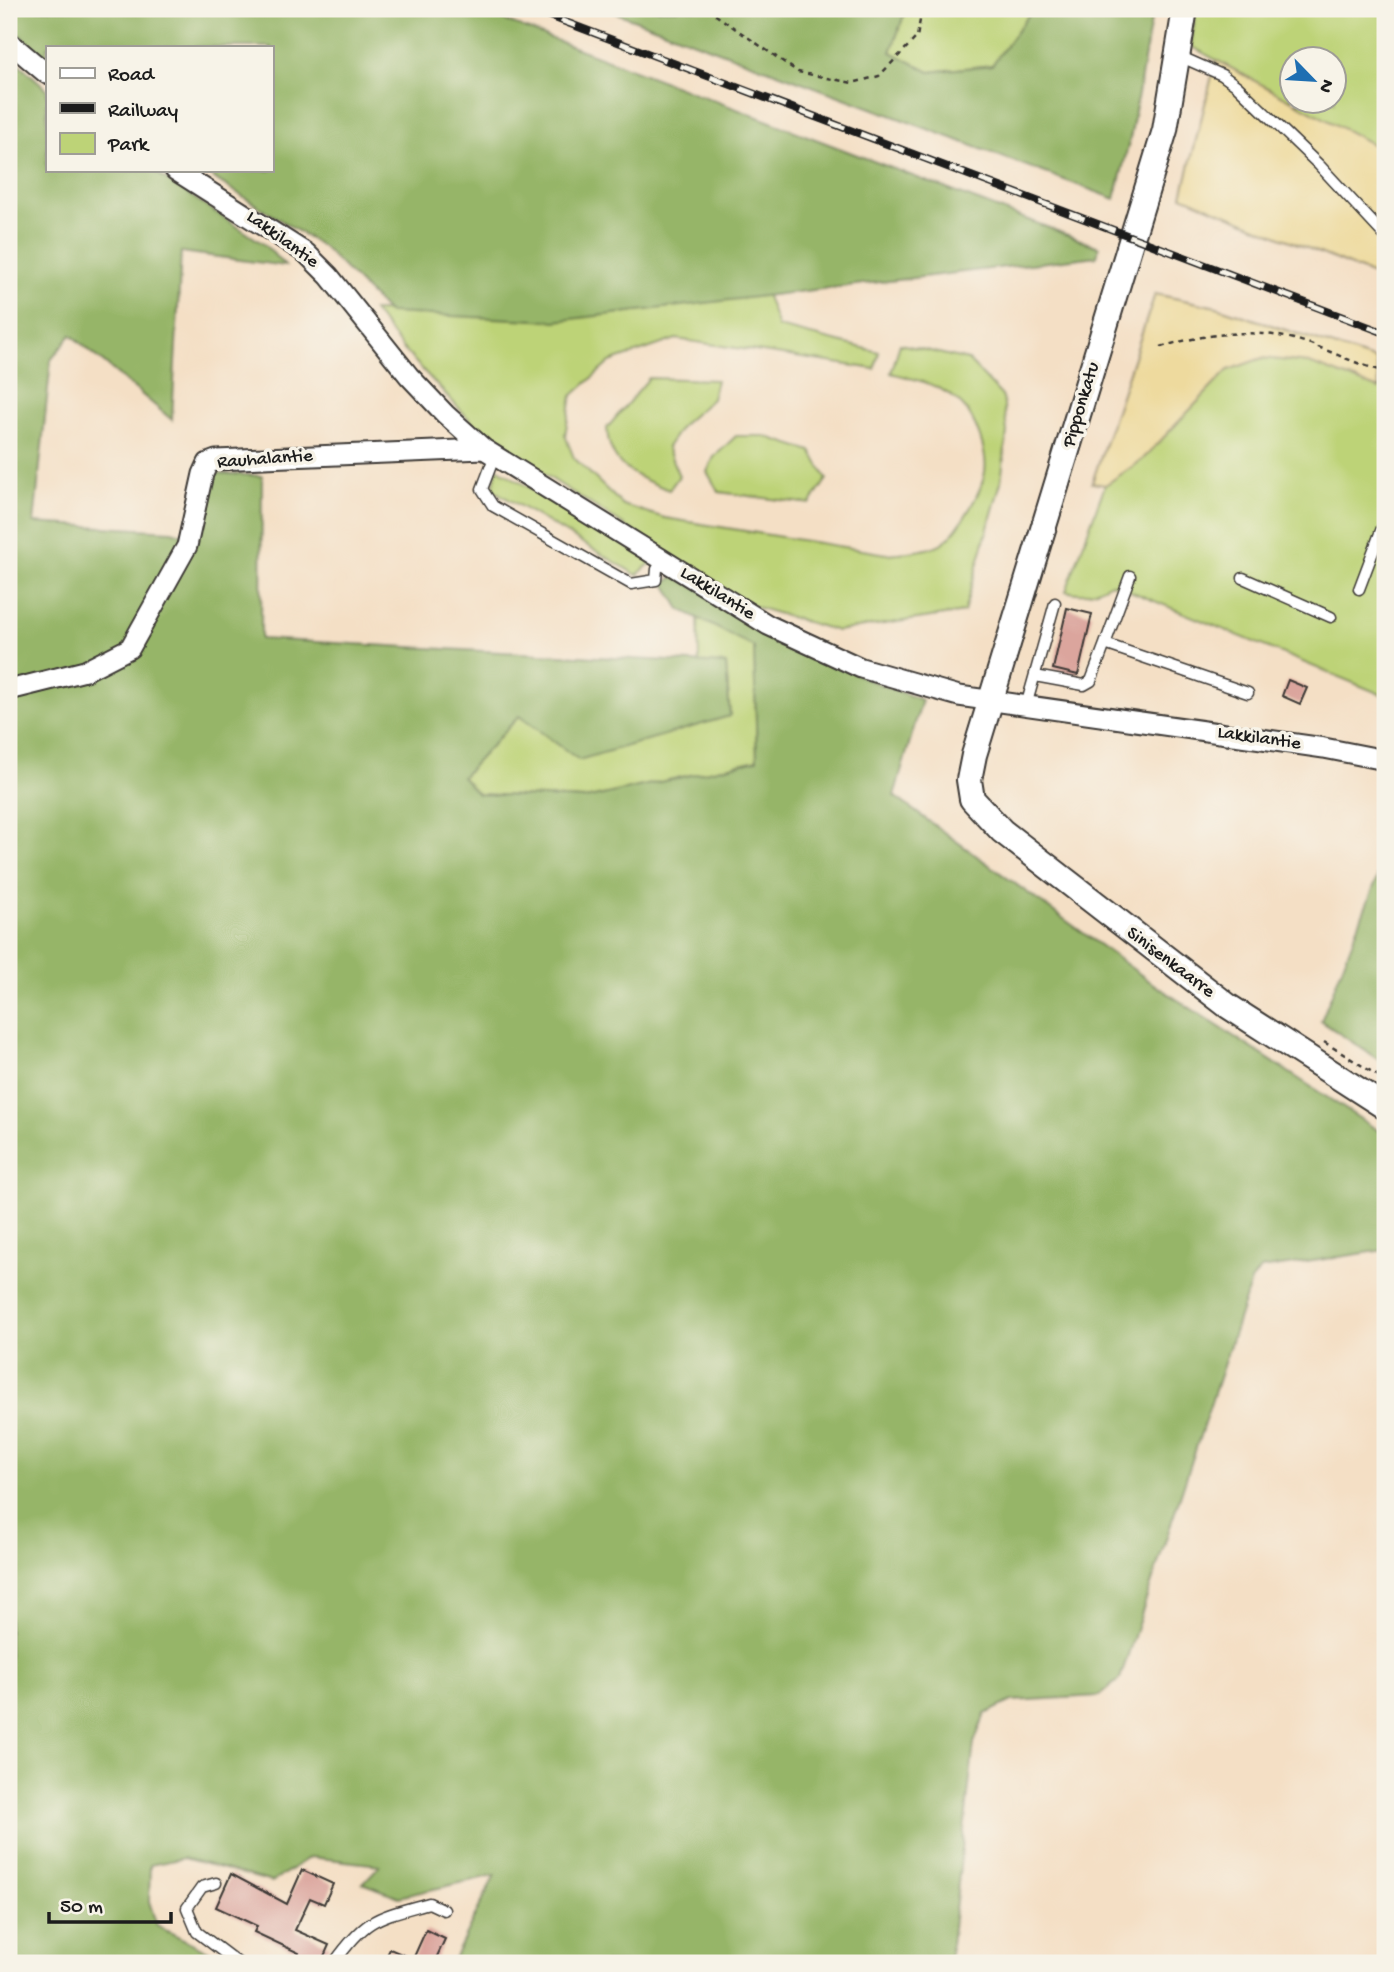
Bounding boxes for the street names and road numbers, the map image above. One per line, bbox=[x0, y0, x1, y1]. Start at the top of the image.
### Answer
street label: Lakkilantie bbox=[241, 206, 323, 274]
street label: Pipponkatu bbox=[1058, 360, 1106, 451]
street label: Rauhalantie bbox=[217, 445, 314, 475]
street label: Lakkilantie bbox=[675, 562, 759, 626]
street label: Lakkilantie bbox=[1216, 722, 1302, 756]
street label: Sinisenkaarre bbox=[1121, 922, 1219, 1004]

